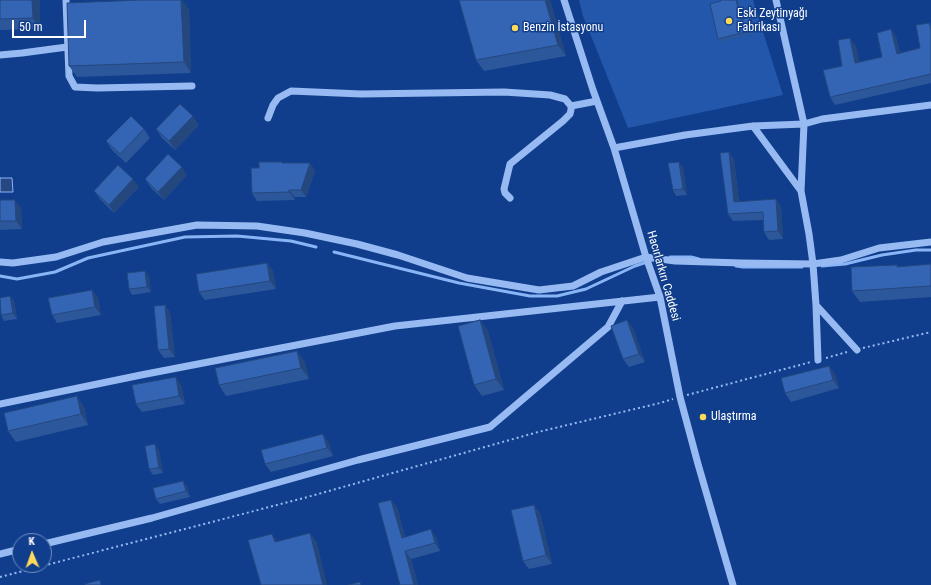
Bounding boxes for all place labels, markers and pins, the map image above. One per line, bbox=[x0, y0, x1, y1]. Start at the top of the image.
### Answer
place label: Eski Zeytinyağı Fabrikası bbox=[737, 7, 808, 35]
marker: Eski Zeytinyağı Fabrikası bbox=[724, 16, 734, 26]
place label: Benzin İstasyonu bbox=[523, 21, 603, 35]
marker: Benzin İstasyonu bbox=[510, 23, 520, 33]
place label: Ulaştırma bbox=[711, 410, 757, 424]
marker: Ulaştırma bbox=[698, 412, 708, 422]

